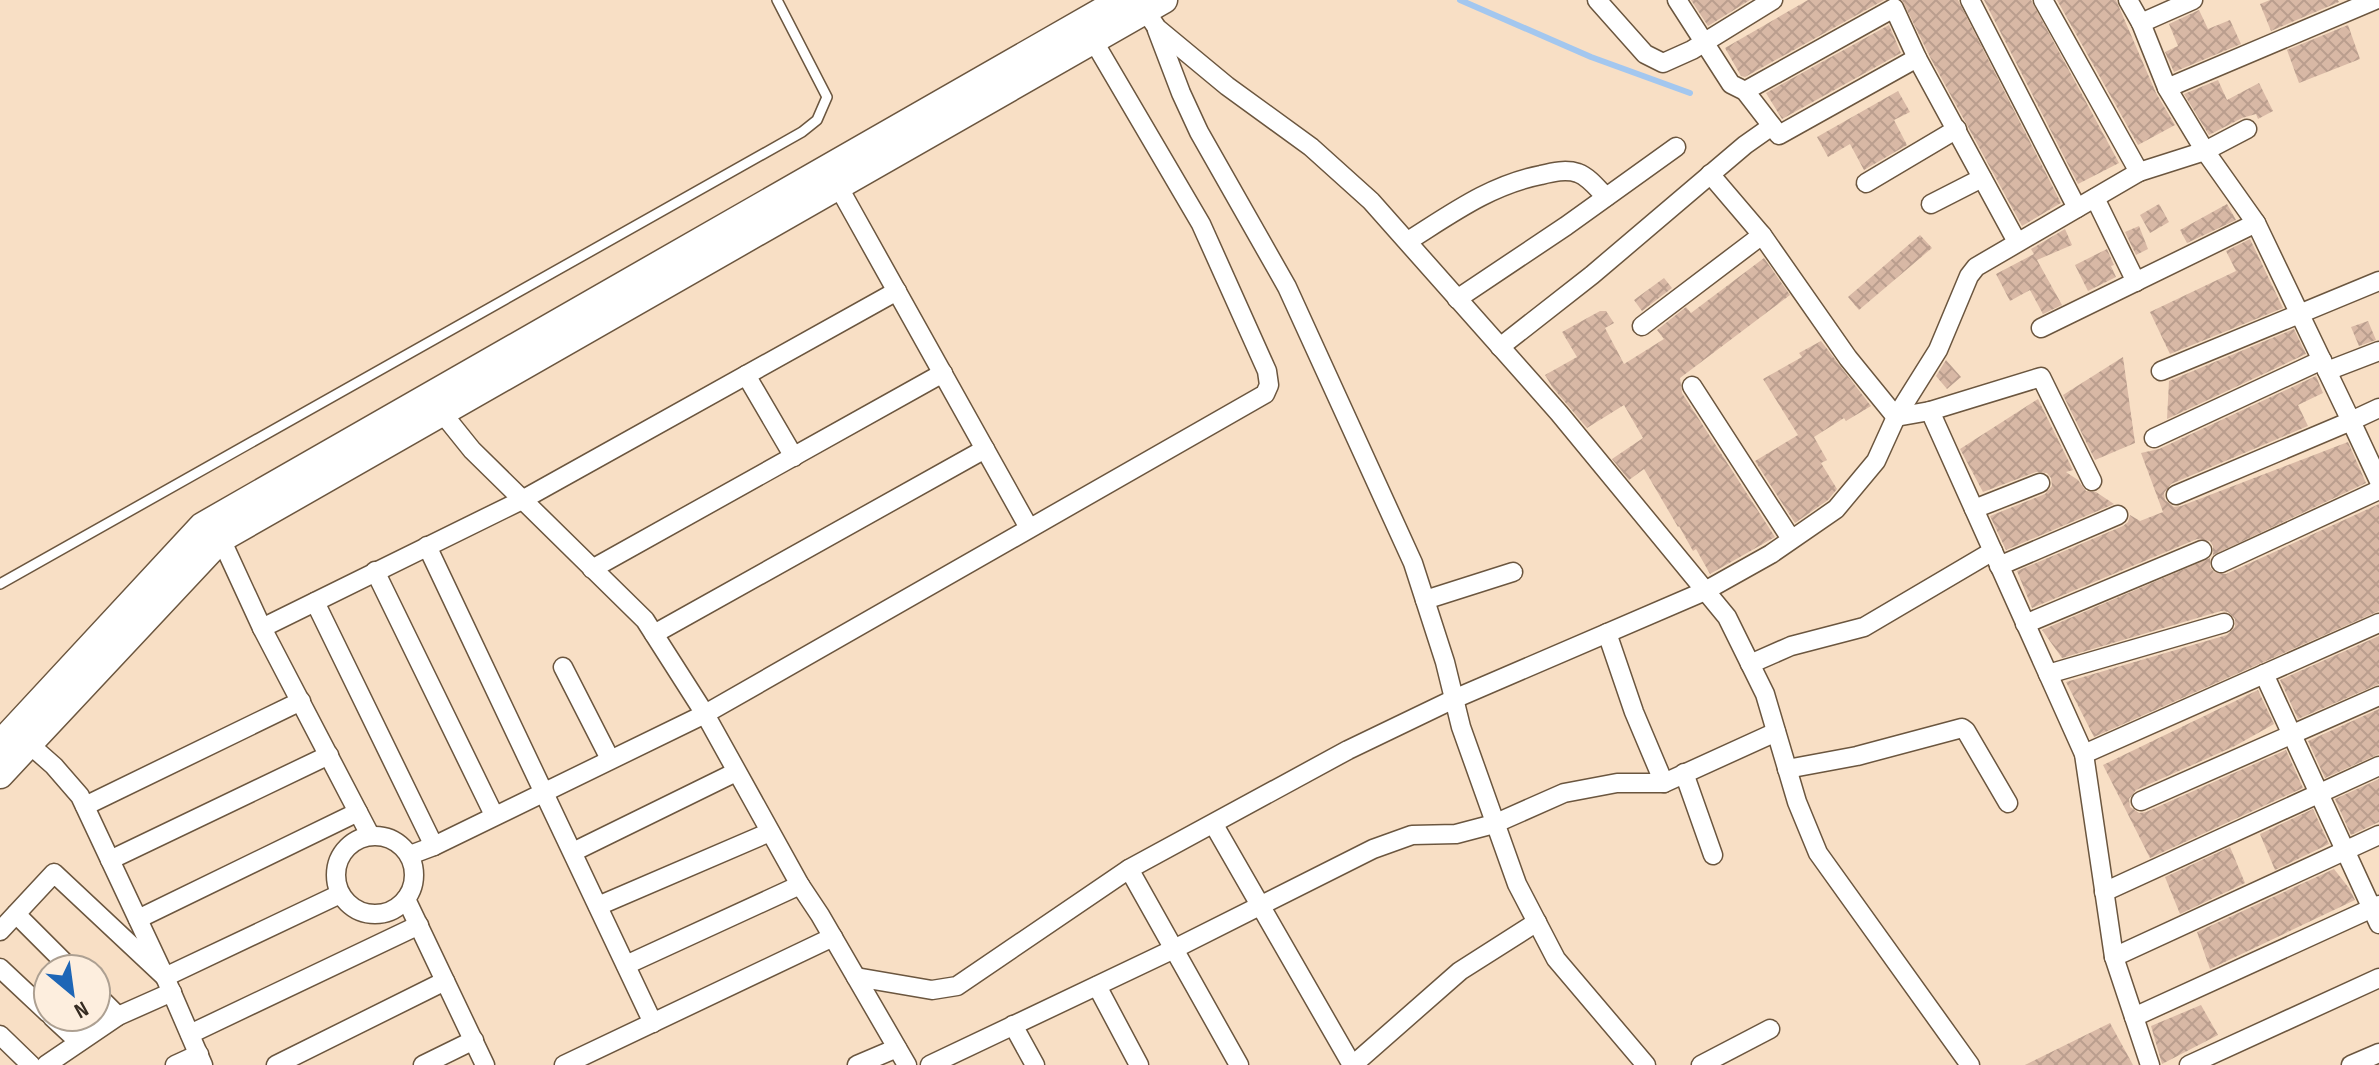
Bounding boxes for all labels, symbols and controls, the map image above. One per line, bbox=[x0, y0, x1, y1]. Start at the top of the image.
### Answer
north arrow bbox=[32, 953, 112, 1033]
text: N bbox=[69, 995, 93, 1024]

